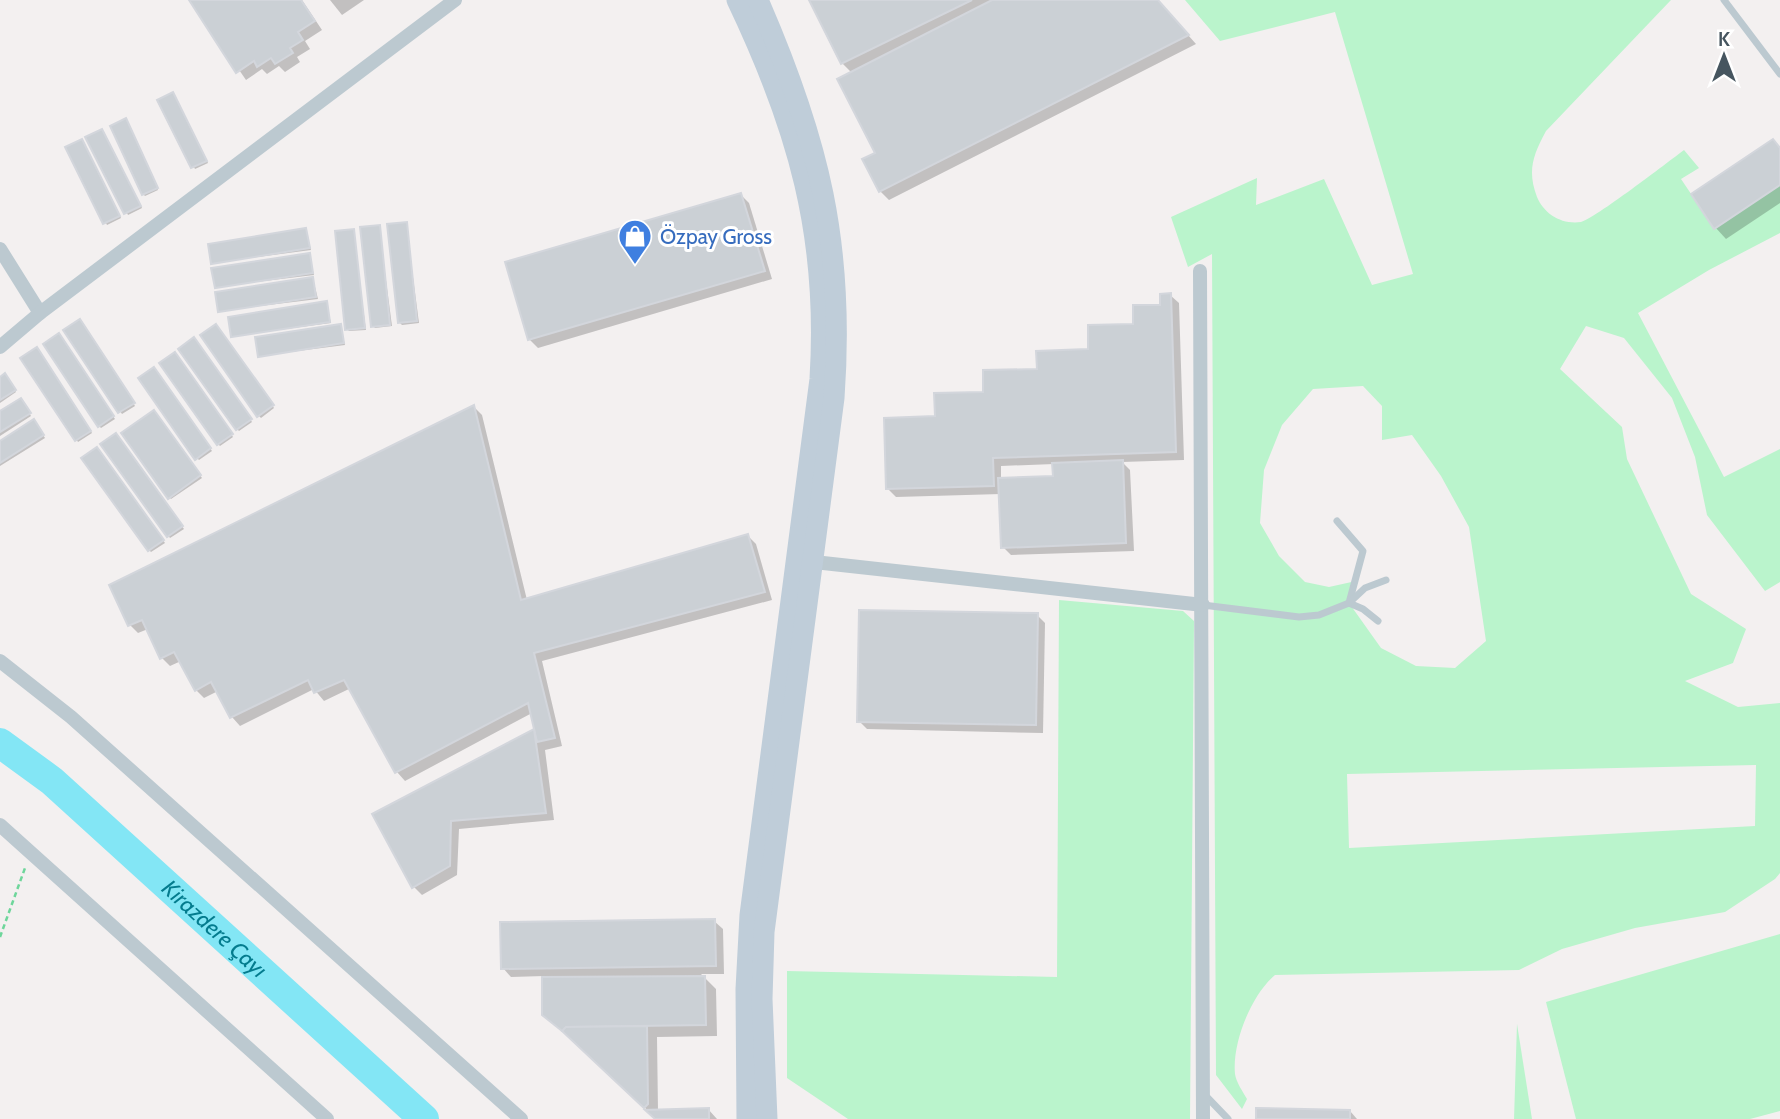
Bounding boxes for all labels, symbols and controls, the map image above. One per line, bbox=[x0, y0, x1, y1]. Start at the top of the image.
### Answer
north arrow bbox=[1689, 21, 1759, 91]
text: K bbox=[1718, 28, 1730, 51]
shop icon: Özpay Gross bbox=[616, 217, 654, 266]
place label: Özpay Gross bbox=[660, 224, 772, 249]
water label: Kirazdere Çayı bbox=[156, 874, 273, 984]

